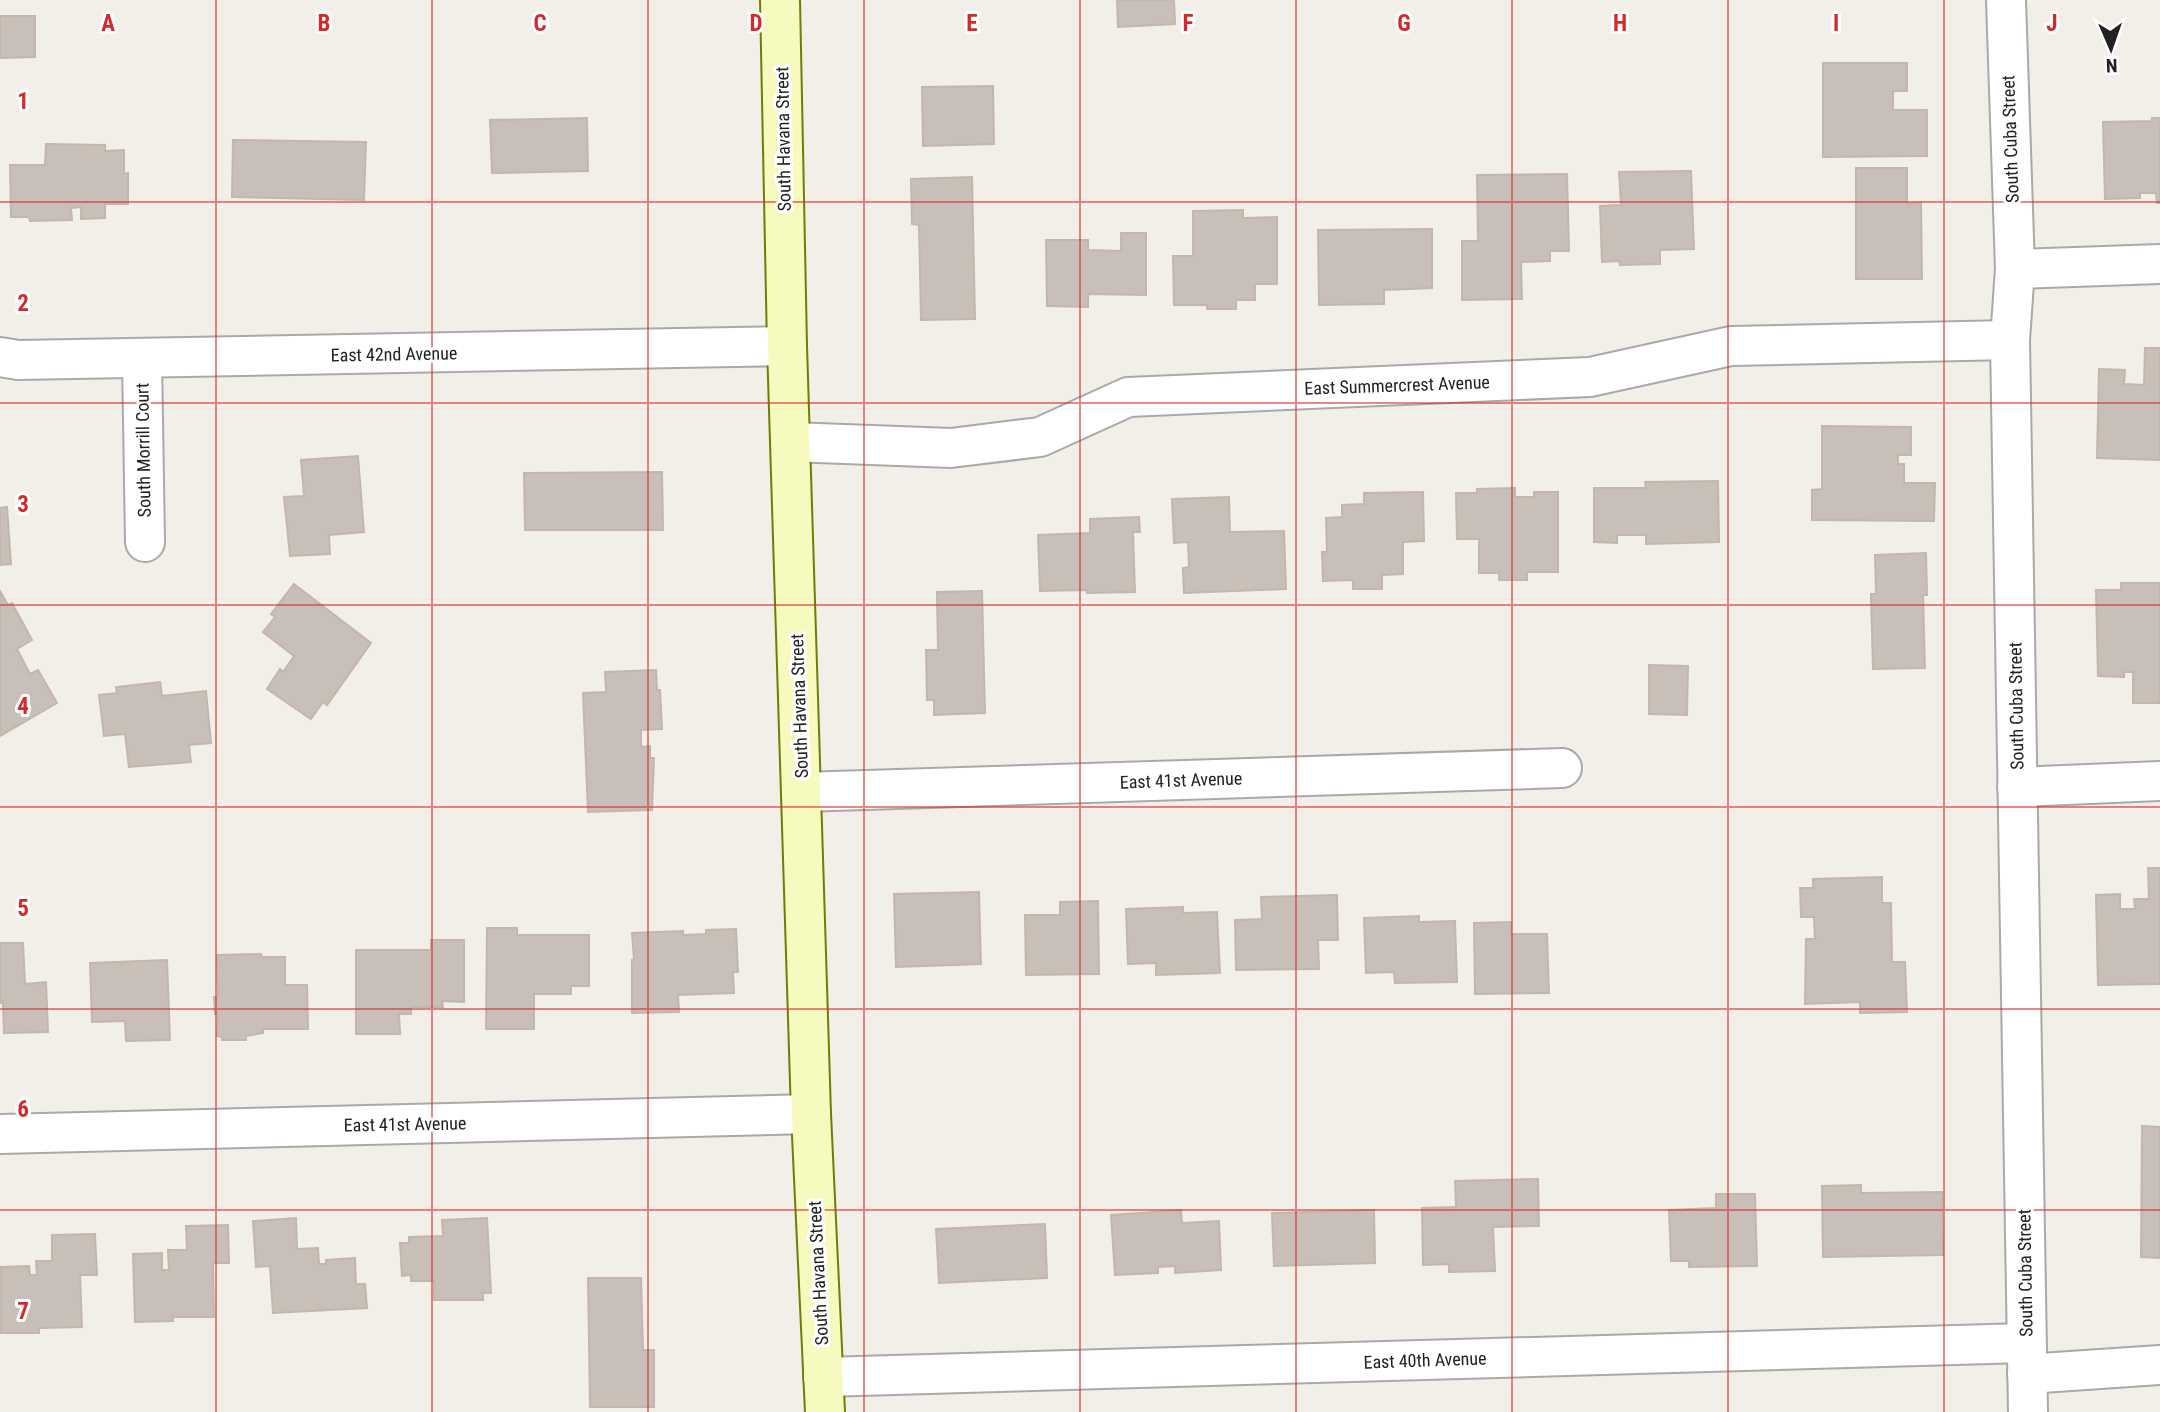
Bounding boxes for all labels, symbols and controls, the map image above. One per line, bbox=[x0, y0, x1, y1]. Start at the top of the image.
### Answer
text: A bbox=[101, 10, 115, 37]
text: B bbox=[318, 10, 330, 37]
text: C bbox=[533, 10, 547, 37]
text: D bbox=[750, 10, 763, 37]
text: E bbox=[966, 10, 978, 37]
text: F bbox=[1183, 10, 1194, 37]
text: G bbox=[1397, 10, 1411, 37]
text: H bbox=[1613, 10, 1627, 37]
text: I bbox=[1833, 10, 1839, 37]
text: J bbox=[2046, 10, 2058, 37]
north arrow bbox=[2076, 14, 2146, 84]
text: N bbox=[2105, 54, 2118, 77]
street label: South Havana Street bbox=[771, 66, 795, 212]
street label: South Cuba Street bbox=[1997, 75, 2023, 203]
text: 1 bbox=[17, 88, 29, 115]
text: 2 bbox=[17, 290, 29, 317]
street label: East 42nd Avenue bbox=[331, 342, 457, 366]
street label: East Summercrest Avenue bbox=[1304, 371, 1490, 399]
street label: South Morrill Court bbox=[131, 383, 155, 517]
text: 3 bbox=[17, 491, 29, 518]
street label: South Havana Street bbox=[786, 633, 812, 779]
street label: South Cuba Street bbox=[2004, 642, 2028, 770]
text: 4 bbox=[17, 693, 29, 720]
street label: East 41st Avenue bbox=[1119, 767, 1243, 793]
text: 5 bbox=[17, 895, 29, 922]
text: 6 bbox=[17, 1096, 29, 1123]
street label: East 41st Avenue bbox=[344, 1112, 466, 1136]
street label: South Havana Street bbox=[804, 1200, 832, 1346]
street label: South Cuba Street bbox=[2013, 1209, 2037, 1337]
text: 7 bbox=[17, 1298, 29, 1325]
street label: East 40th Avenue bbox=[1363, 1347, 1487, 1373]

